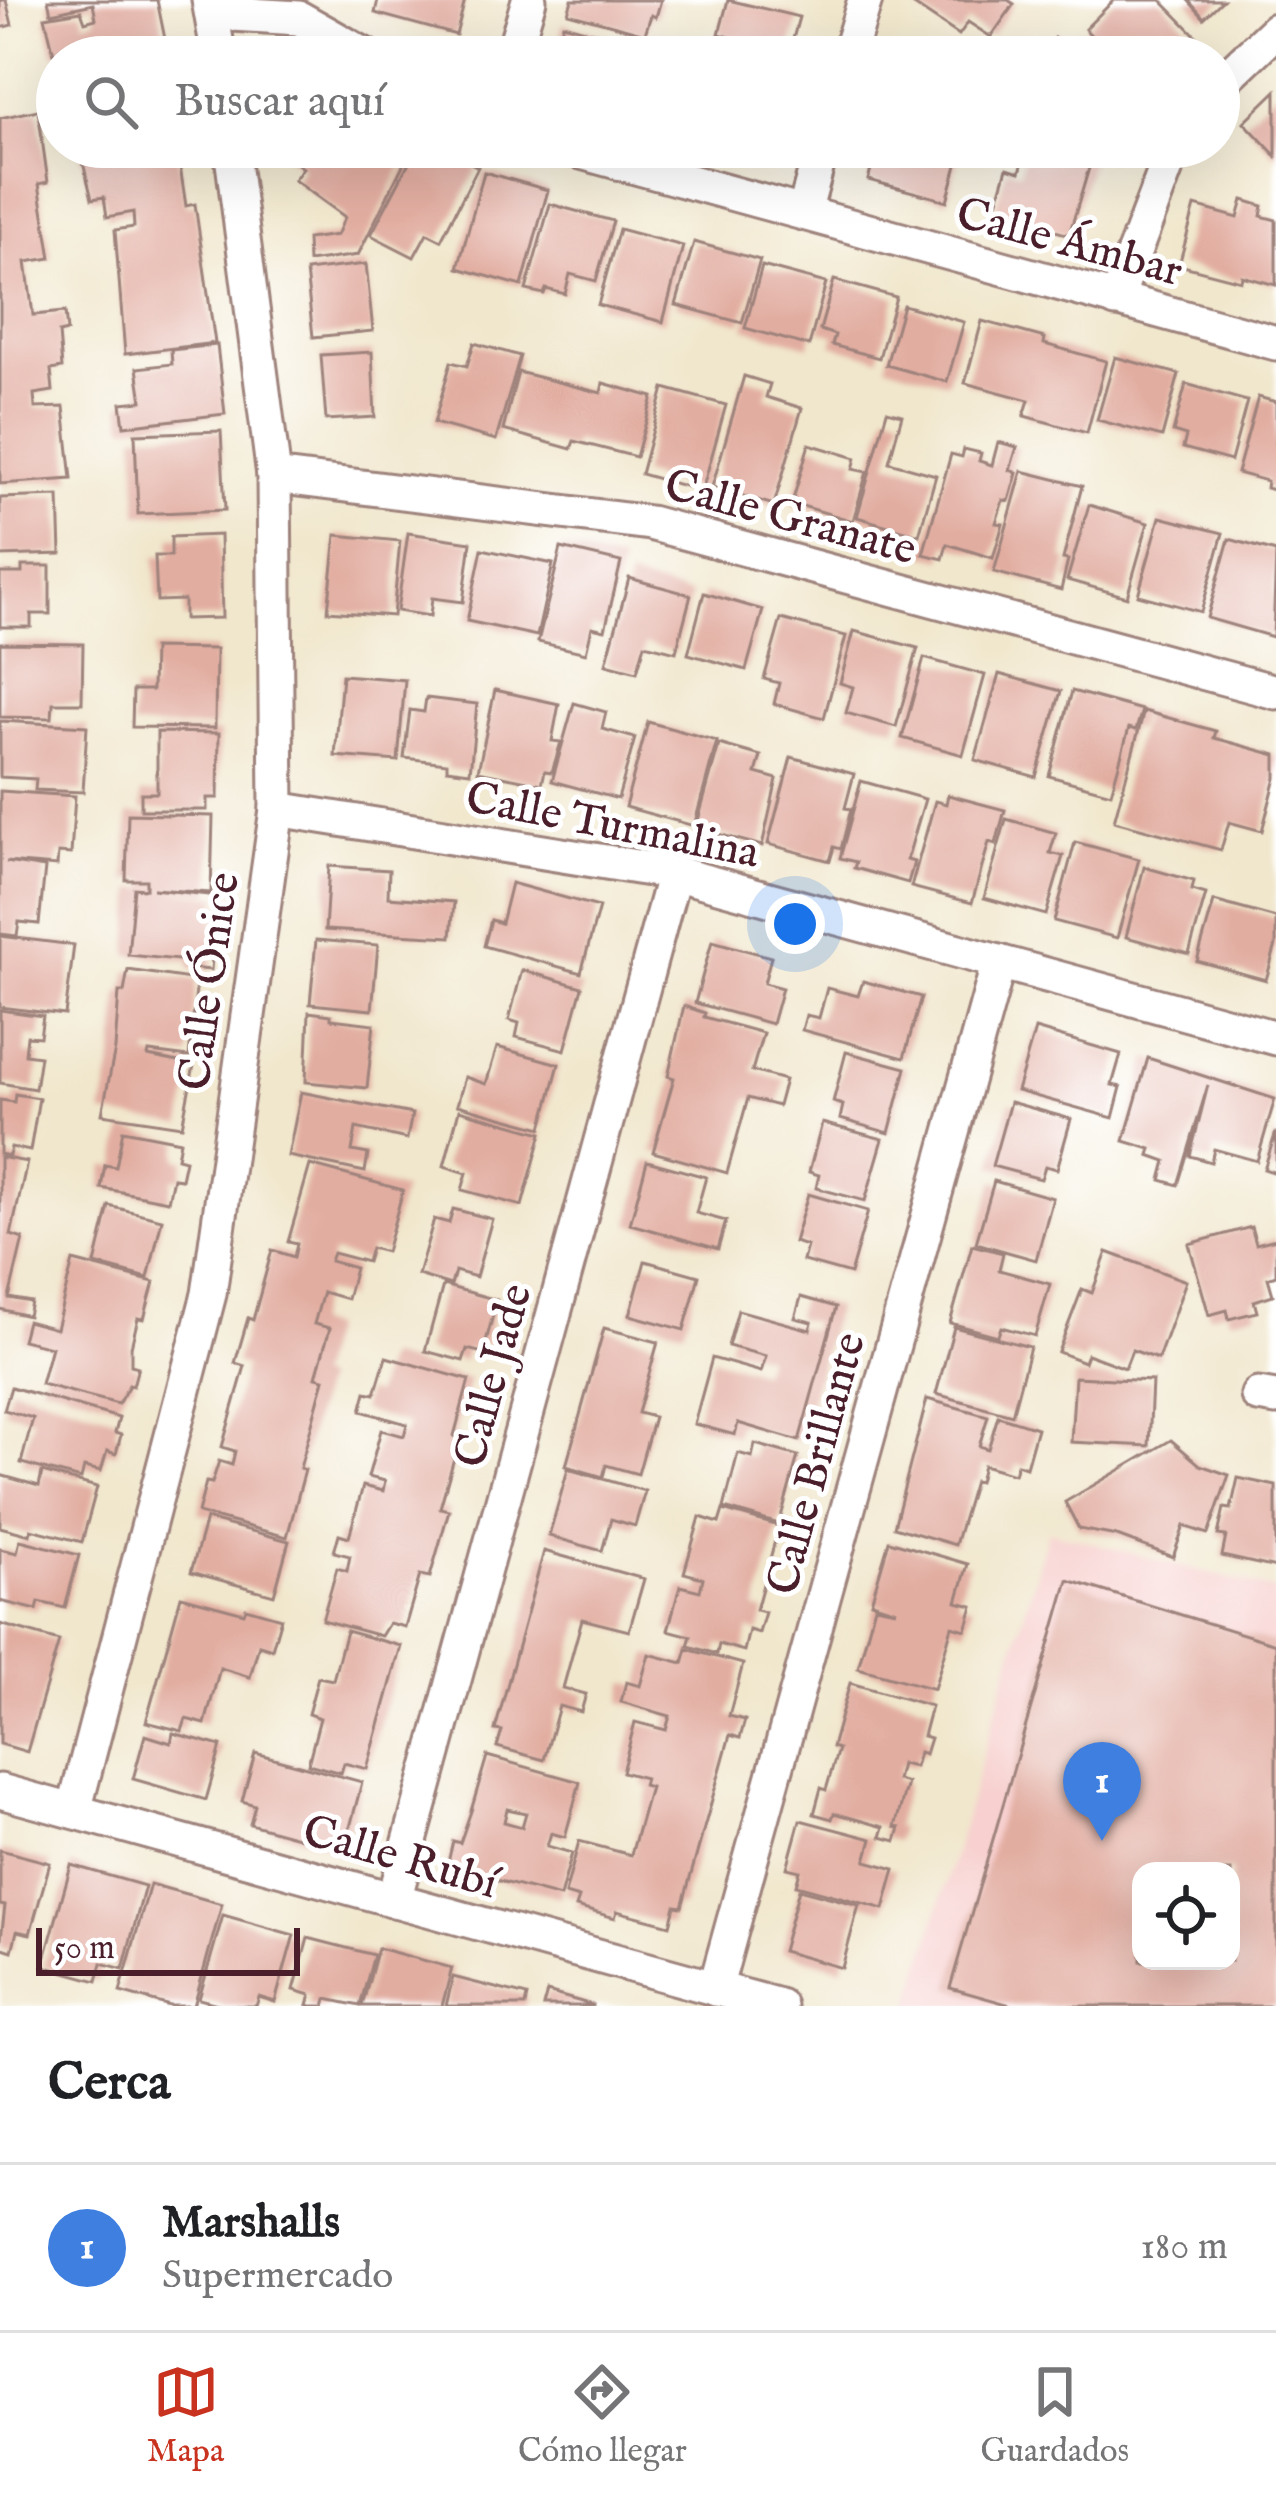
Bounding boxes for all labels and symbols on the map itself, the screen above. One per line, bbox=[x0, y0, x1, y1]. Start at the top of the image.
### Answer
street label: Calle Ámbar bbox=[950, 186, 1188, 301]
street label: Calle Granate bbox=[658, 457, 922, 579]
street label: Calle Turmalina bbox=[461, 770, 764, 883]
street label: Calle Ónice bbox=[167, 869, 254, 1094]
your location bbox=[765, 894, 825, 954]
street label: Calle Jade bbox=[443, 1278, 546, 1474]
street label: Calle Brillante bbox=[755, 1327, 880, 1601]
pin: 1 bbox=[1063, 1742, 1141, 1841]
street label: Calle Rubí bbox=[296, 1803, 507, 1914]
scale bar bbox=[36, 1922, 300, 1975]

